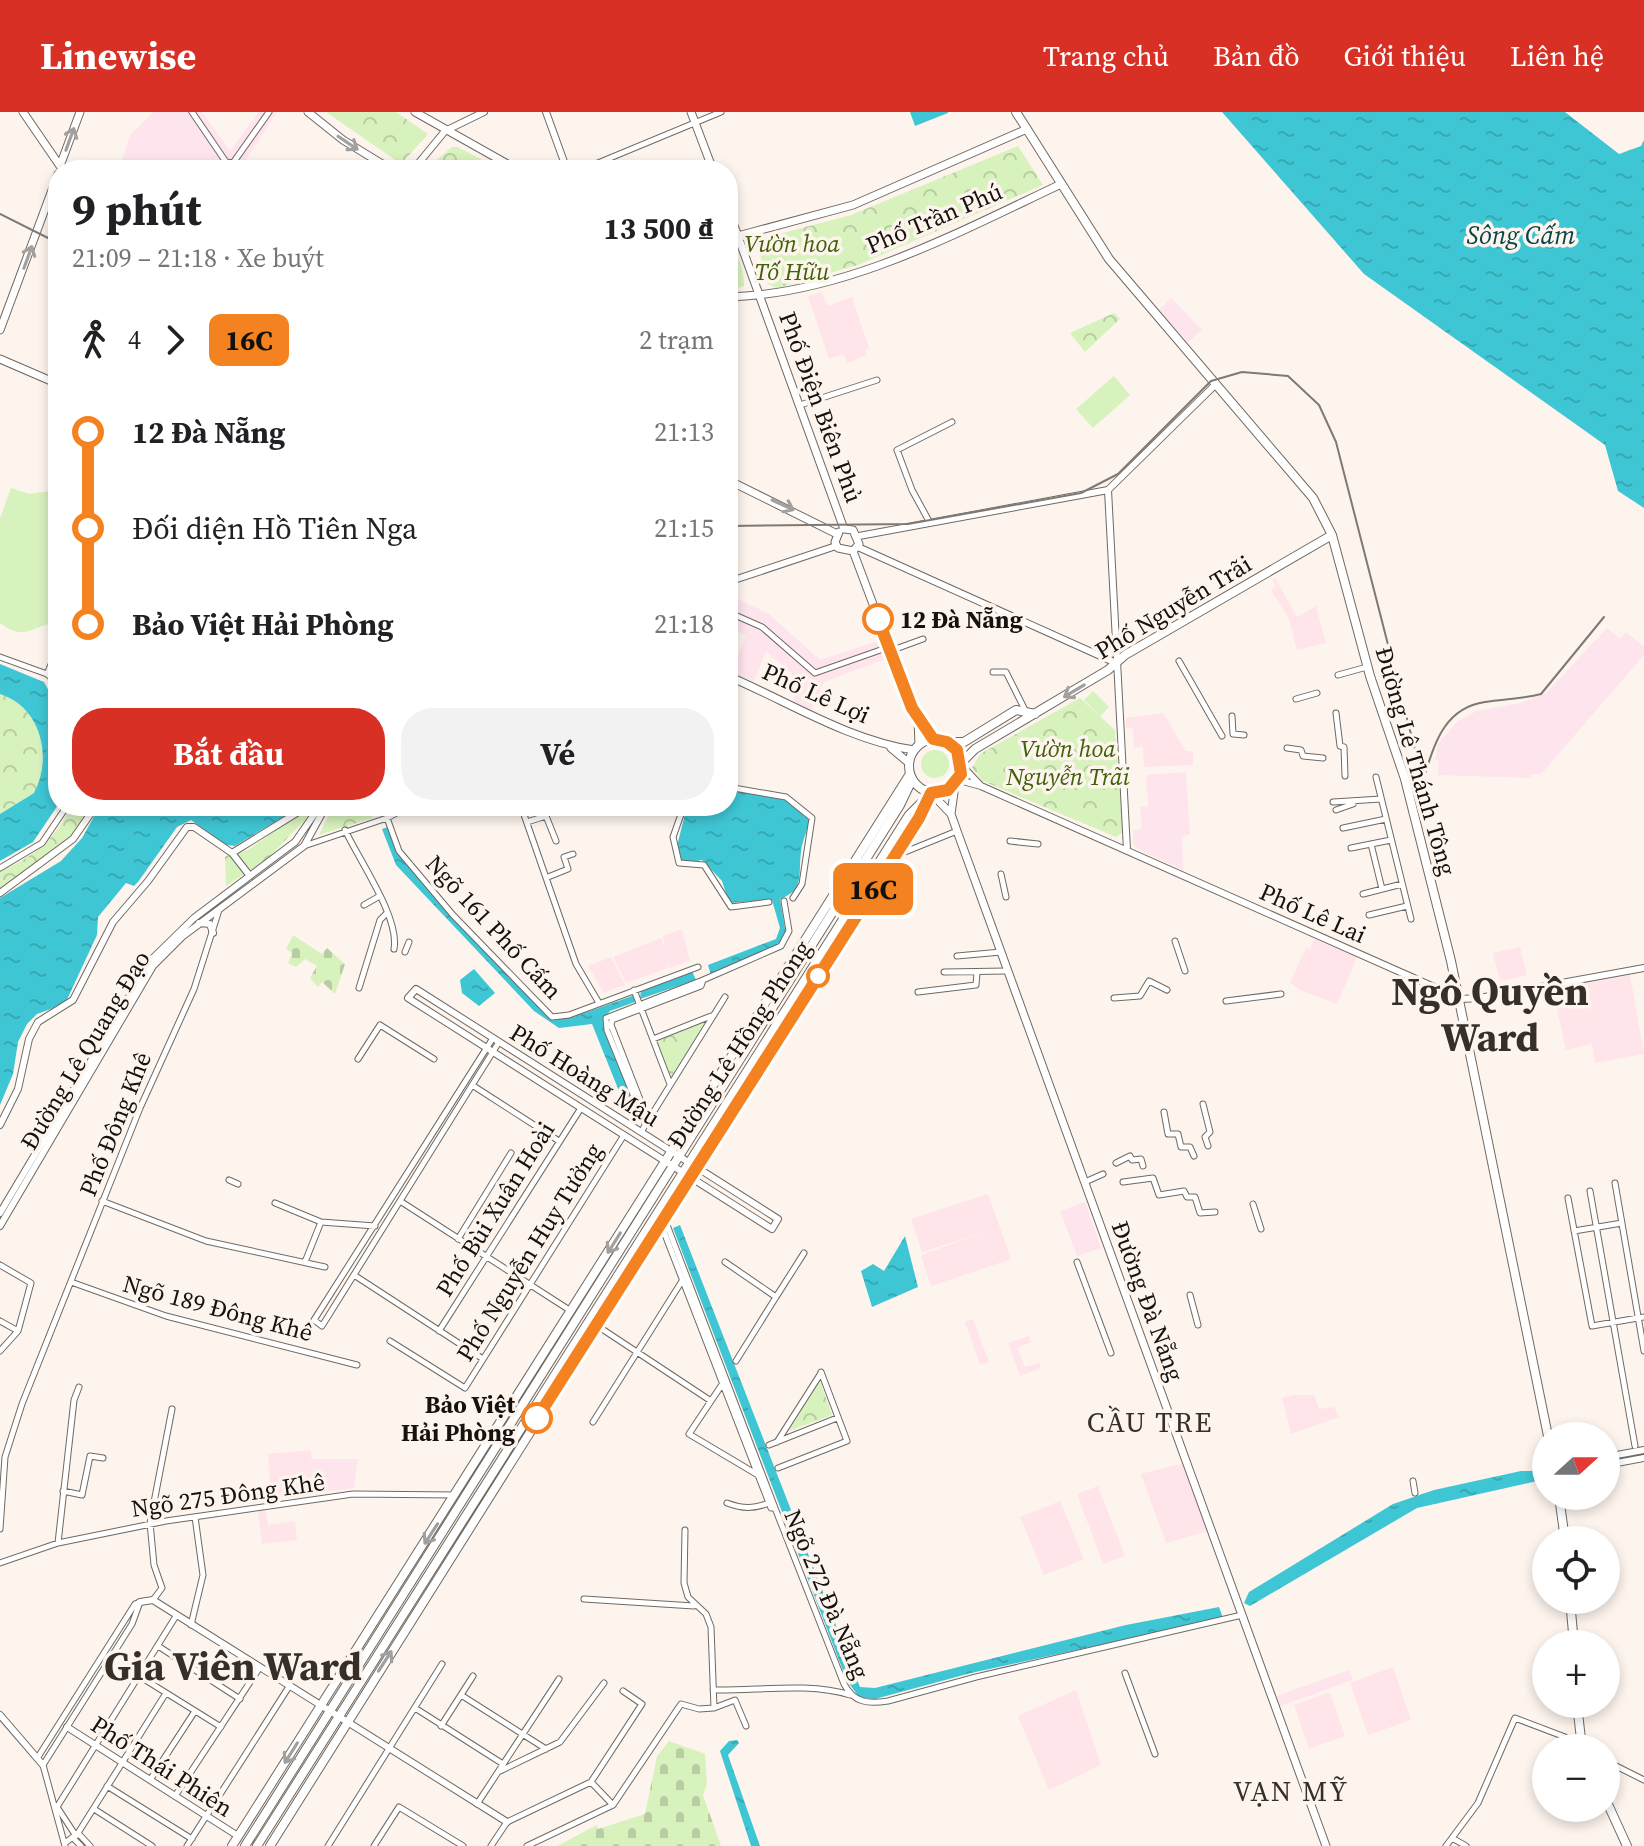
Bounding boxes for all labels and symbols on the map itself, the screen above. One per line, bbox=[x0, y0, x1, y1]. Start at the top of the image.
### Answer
one-way arrow bbox=[64, 127, 78, 152]
one-way arrow bbox=[337, 135, 359, 152]
street label: Phố Trần Phú bbox=[861, 174, 1007, 262]
water label: Sông Cấm bbox=[1467, 217, 1575, 253]
park label: Vườn hoa Tố Hữu bbox=[744, 227, 840, 288]
one-way arrow bbox=[22, 246, 36, 270]
street label: Phố Điện Biên Phủ bbox=[771, 307, 871, 507]
one-way arrow bbox=[771, 498, 795, 513]
street label: Phố Nguyễn Trãi bbox=[1089, 547, 1257, 667]
place label: 12 Đà Nẵng bbox=[900, 603, 1023, 636]
marker: 12 Đà Nẵng bbox=[863, 604, 893, 634]
street label: Đường Lê Thánh Tông bbox=[1368, 643, 1464, 879]
street label: Phố Lê Lợi bbox=[757, 655, 875, 731]
one-way arrow bbox=[1063, 683, 1086, 699]
park label: Vườn hoa Nguyễn Trãi bbox=[1005, 732, 1130, 793]
street label: Ngõ 161 Phố Cấm bbox=[419, 848, 569, 1006]
line badge: 16C bbox=[827, 863, 919, 915]
street label: Phố Lê Lai bbox=[1255, 875, 1371, 951]
street label: Đường Lê Hồng Phong bbox=[659, 934, 819, 1154]
street label: Đường Lê Quang Đạo bbox=[12, 944, 158, 1156]
district label: Ngô Quyền Ward bbox=[1391, 964, 1589, 1064]
unlabelled marker bbox=[807, 965, 829, 987]
street label: Phố Hoàng Mậu bbox=[504, 1016, 666, 1134]
street label: Phố Đông Khê bbox=[71, 1047, 159, 1201]
street label: Phố Bùi Xuân Hoài bbox=[428, 1115, 562, 1303]
street label: Phố Nguyễn Huy Tưởng bbox=[448, 1136, 610, 1368]
street label: Đường Đà Nẵng bbox=[1104, 1216, 1192, 1386]
one-way arrow bbox=[606, 1231, 623, 1253]
street label: Ngõ 189 Đông Khê bbox=[119, 1267, 317, 1349]
place label: Bảo Việt Hải Phòng bbox=[401, 1388, 515, 1449]
marker: Bảo Việt Hải Phòng bbox=[522, 1403, 552, 1433]
district label: CẦU TRE bbox=[1087, 1403, 1213, 1441]
north arrow bbox=[1532, 1422, 1620, 1510]
street label: Ngõ 275 Đông Khê bbox=[129, 1465, 327, 1525]
street label: Ngõ 272 Đà Nẵng bbox=[776, 1504, 878, 1684]
one-way arrow bbox=[422, 1522, 439, 1544]
district label: Gia Viên Ward bbox=[104, 1639, 362, 1693]
one-way arrow bbox=[378, 1650, 394, 1673]
street label: Phố Thái Phiên bbox=[85, 1708, 239, 1824]
one-way arrow bbox=[282, 1741, 299, 1763]
district label: VẠN MỸ bbox=[1233, 1772, 1349, 1810]

